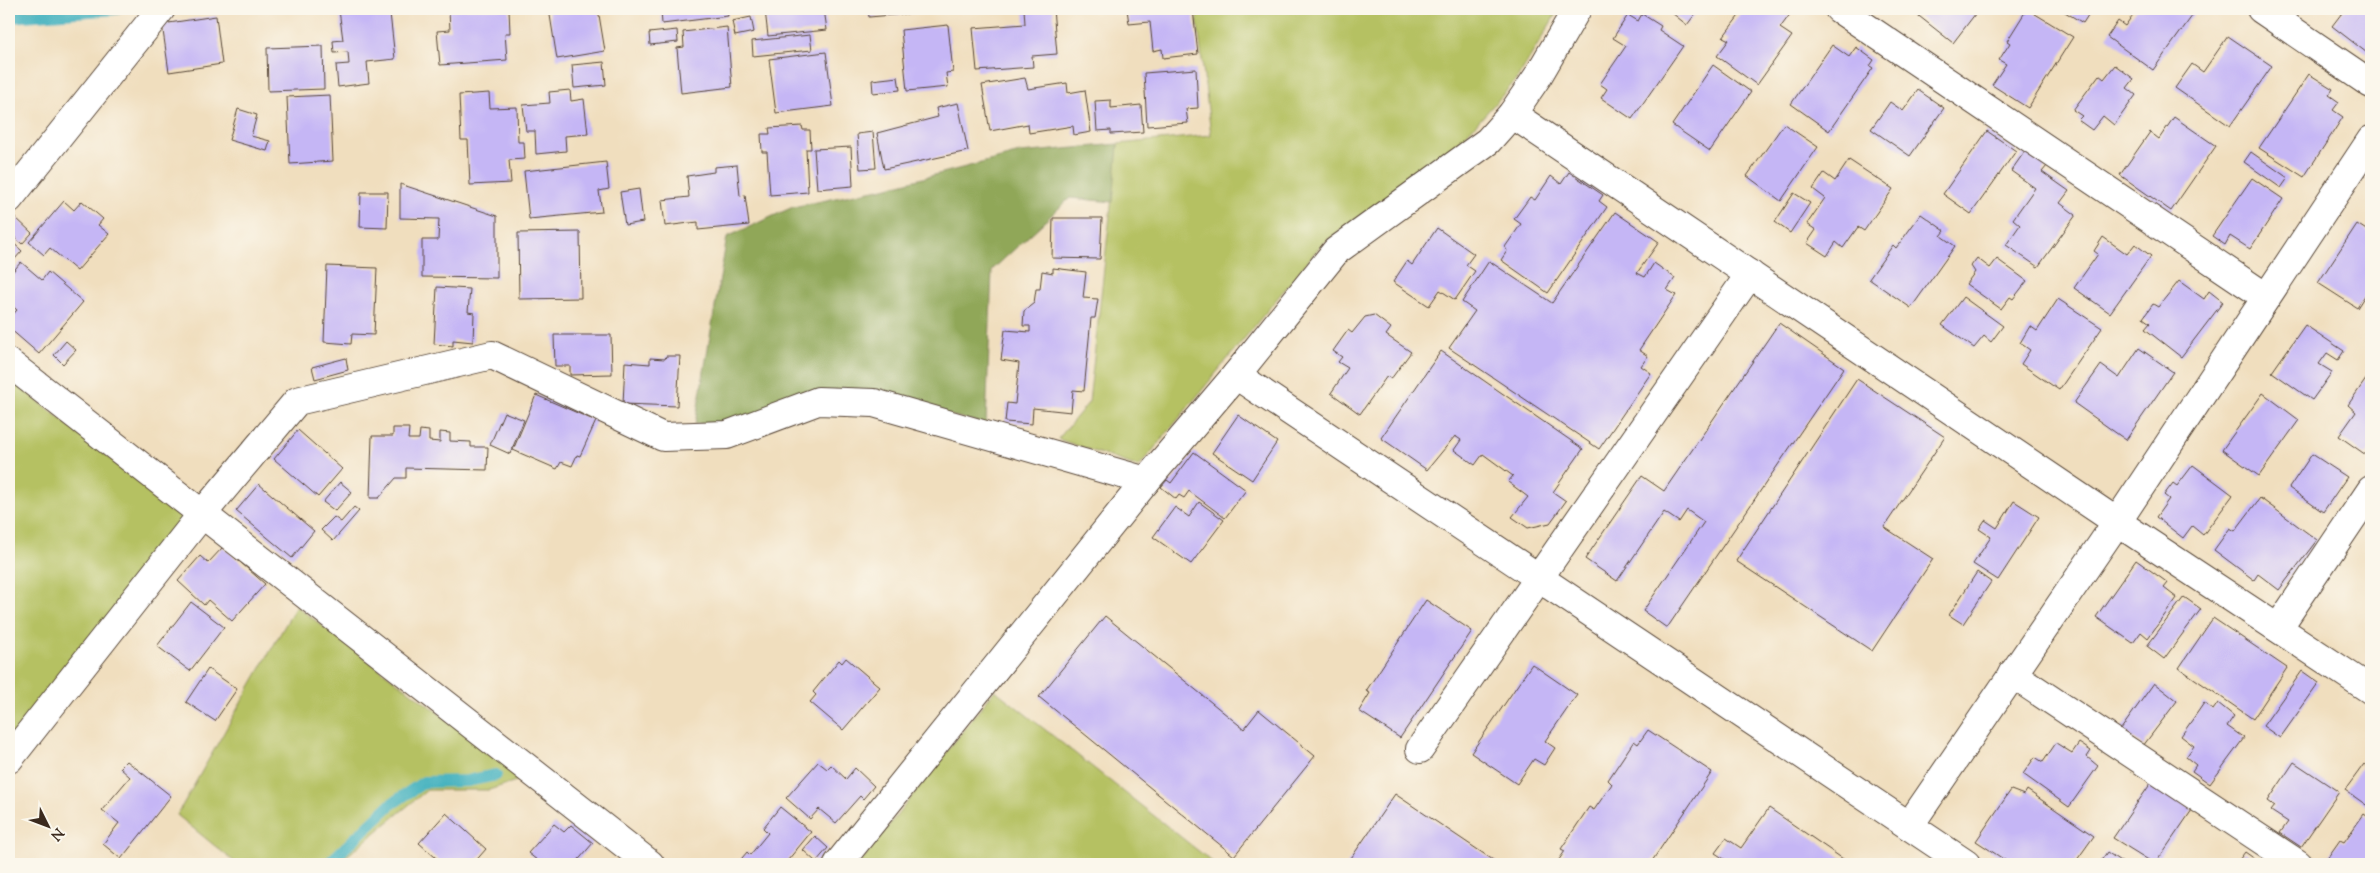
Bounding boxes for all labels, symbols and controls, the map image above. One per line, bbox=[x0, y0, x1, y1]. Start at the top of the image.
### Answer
north arrow bbox=[22, 800, 72, 850]
text: N bbox=[45, 823, 67, 844]

